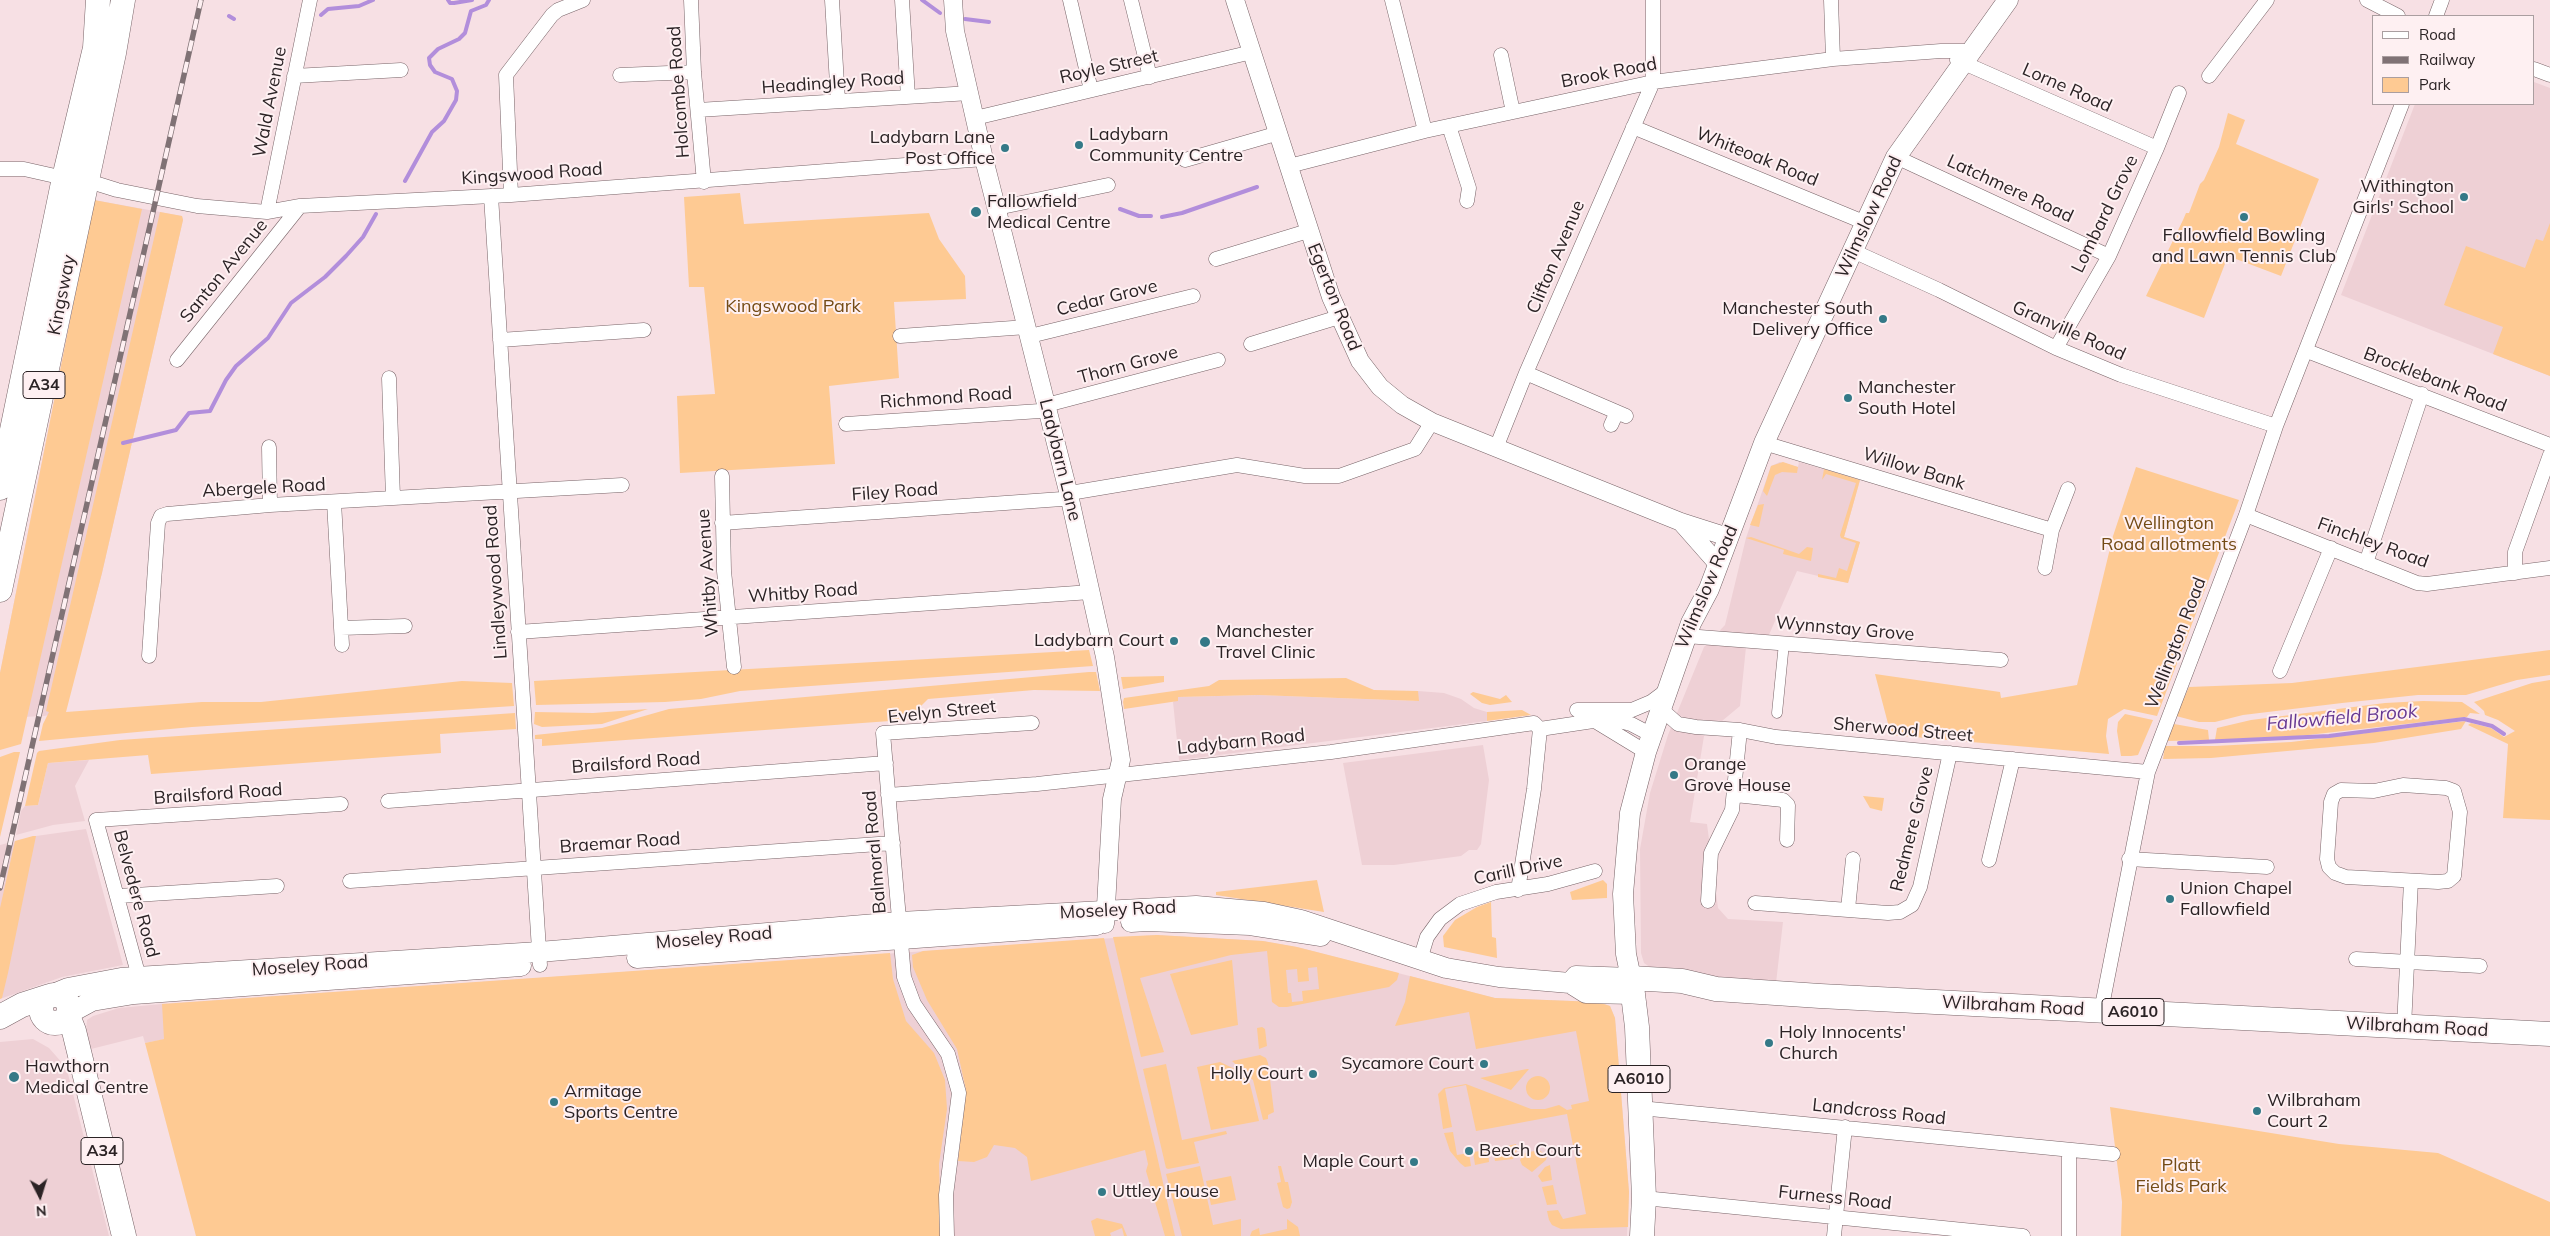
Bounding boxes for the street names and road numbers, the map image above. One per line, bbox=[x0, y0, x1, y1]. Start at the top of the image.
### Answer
street label: Holcombe Road bbox=[664, 25, 694, 159]
street label: Wald Avenue bbox=[249, 45, 291, 159]
street label: Royle Street bbox=[1058, 45, 1160, 89]
street label: Brook Road bbox=[1559, 53, 1659, 93]
street label: Lorne Road bbox=[2019, 59, 2115, 117]
street label: Headingley Road bbox=[761, 67, 905, 99]
street label: Whiteoak Road bbox=[1693, 123, 1821, 191]
street label: Latchmere Road bbox=[1943, 150, 2077, 228]
street label: Lombard Grove bbox=[2067, 152, 2143, 276]
street label: Wilmslow Road bbox=[1831, 153, 1907, 281]
street label: Kingswood Road bbox=[461, 158, 603, 190]
street label: Clifton Avenue bbox=[1522, 197, 1590, 317]
street label: Santon Avenue bbox=[176, 215, 272, 327]
street label: Egerton Road bbox=[1303, 240, 1365, 354]
street label: Kingsway bbox=[44, 253, 80, 337]
street label: Cedar Grove bbox=[1054, 275, 1160, 321]
street label: Granville Road bbox=[2009, 296, 2129, 366]
street label: Thorn Grove bbox=[1076, 341, 1180, 389]
street label: Brocklebank Road bbox=[2360, 343, 2510, 417]
road number: A34 bbox=[23, 372, 65, 398]
street label: Richmond Road bbox=[879, 383, 1013, 413]
street label: Ladybarn Lane bbox=[1034, 397, 1086, 523]
street label: Willow Bank bbox=[1860, 443, 1968, 495]
street label: Abergele Road bbox=[202, 474, 326, 502]
street label: Filey Road bbox=[851, 478, 939, 506]
street label: Lindleywood Road bbox=[480, 504, 512, 660]
street label: Whitby Avenue bbox=[693, 508, 723, 638]
street label: Finchley Road bbox=[2314, 513, 2432, 573]
street label: Wilmslow Road bbox=[1671, 522, 1743, 652]
street label: Wellington Road bbox=[2141, 574, 2211, 712]
street label: Whitby Road bbox=[747, 578, 859, 608]
street label: Wynnstay Grove bbox=[1775, 612, 1915, 646]
street label: Evelyn Street bbox=[887, 696, 997, 728]
street label: Sherwood Street bbox=[1832, 713, 1974, 747]
street label: Ladybarn Road bbox=[1176, 725, 1306, 759]
street label: Brailsford Road bbox=[571, 748, 701, 778]
street label: Redmere Grove bbox=[1886, 764, 1938, 894]
street label: Brailsford Road bbox=[153, 779, 283, 809]
street label: Balmoral Road bbox=[859, 789, 891, 915]
street label: Belvedere Road bbox=[109, 828, 163, 960]
street label: Braemar Road bbox=[559, 828, 681, 858]
street label: Carill Drive bbox=[1472, 850, 1564, 890]
street label: Moseley Road bbox=[1059, 896, 1177, 924]
street label: Moseley Road bbox=[655, 922, 773, 954]
street label: Moseley Road bbox=[251, 951, 369, 981]
street label: Wilbraham Road bbox=[1941, 991, 2085, 1021]
road number: A6010 bbox=[2102, 999, 2164, 1026]
street label: Wilbraham Road bbox=[2345, 1012, 2489, 1042]
road number: A6010 bbox=[1608, 1066, 1670, 1092]
street label: Landcross Road bbox=[1811, 1094, 1947, 1130]
road number: A34 bbox=[81, 1138, 123, 1164]
street label: Furness Road bbox=[1777, 1181, 1893, 1215]

